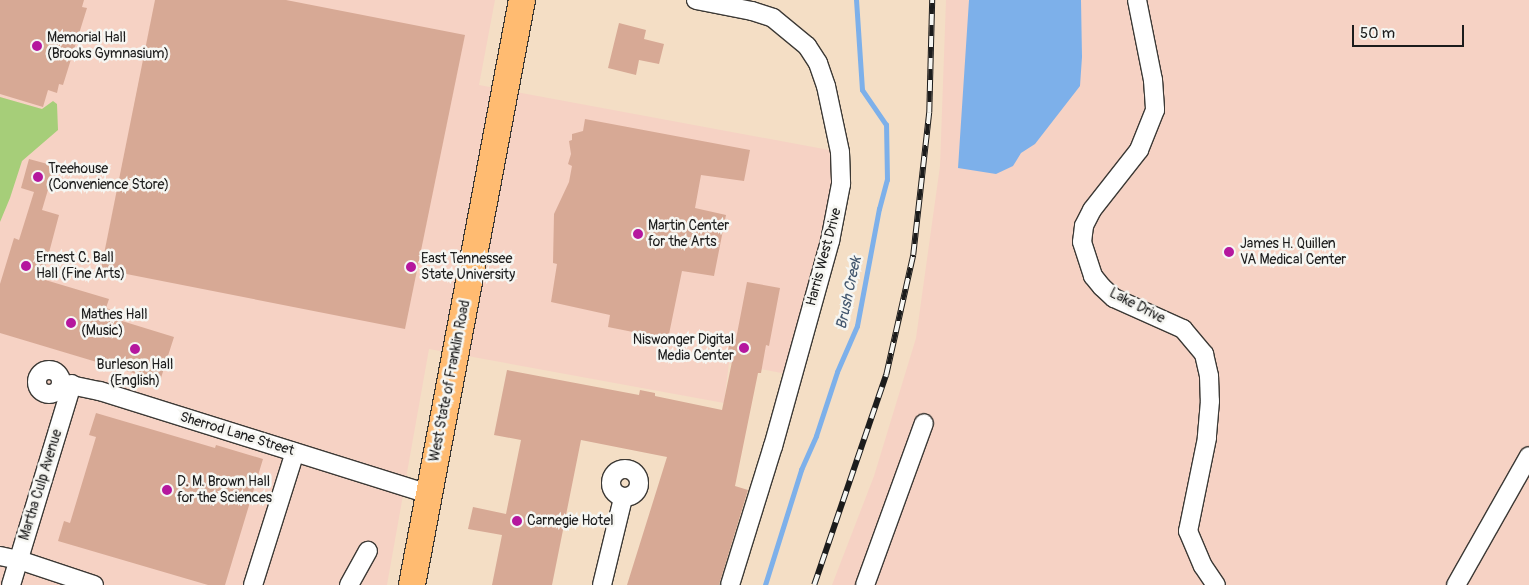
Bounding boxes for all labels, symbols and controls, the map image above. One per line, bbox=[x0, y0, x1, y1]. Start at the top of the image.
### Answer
scale bar bbox=[1354, 15, 1466, 47]
text: 50 m bbox=[1360, 24, 1395, 43]
place label: Memorial Hall (Brooks Gymnasium) bbox=[47, 30, 169, 62]
marker: Memorial Hall (Brooks Gymnasium) bbox=[31, 40, 43, 52]
place label: Treehouse (Convenience Store) bbox=[48, 161, 169, 193]
marker: Treehouse (Convenience Store) bbox=[32, 171, 44, 183]
street label: Harris West Drive bbox=[803, 206, 845, 308]
place label: Martin Center for the Arts bbox=[648, 218, 729, 250]
marker: Martin Center for the Arts bbox=[632, 228, 644, 240]
place label: James H. Quillen VA Medical Center bbox=[1240, 236, 1346, 268]
marker: James H. Quillen VA Medical Center bbox=[1222, 245, 1236, 259]
place label: Ernest C. Ball Hall (Fine Arts) bbox=[36, 250, 125, 282]
place label: East Tennessee State University bbox=[421, 251, 515, 284]
water label: Brush Creek bbox=[833, 255, 865, 331]
marker: Ernest C. Ball Hall (Fine Arts) bbox=[20, 260, 32, 272]
marker: East Tennessee State University bbox=[405, 261, 417, 273]
street label: Lake Drive bbox=[1106, 285, 1168, 327]
street label: West State of Franklin Road bbox=[426, 299, 474, 463]
place label: Mathes Hall (Music) bbox=[81, 307, 148, 340]
marker: Mathes Hall (Music) bbox=[65, 317, 77, 329]
place label: Niswonger Digital Media Center bbox=[633, 332, 734, 364]
marker: Niswonger Digital Media Center bbox=[738, 342, 750, 354]
marker: Burleson Hall (English) bbox=[129, 343, 141, 355]
place label: Burleson Hall (English) bbox=[97, 357, 173, 390]
street label: Sherrod Lane Street bbox=[178, 409, 296, 459]
street label: Martha Culp Avenue bbox=[16, 428, 66, 542]
place label: D. M. Brown Hall for the Sciences bbox=[177, 474, 272, 507]
marker: D. M. Brown Hall for the Sciences bbox=[161, 484, 173, 496]
place label: Carnegie Hotel bbox=[527, 513, 614, 529]
marker: Carnegie Hotel bbox=[511, 515, 523, 527]

